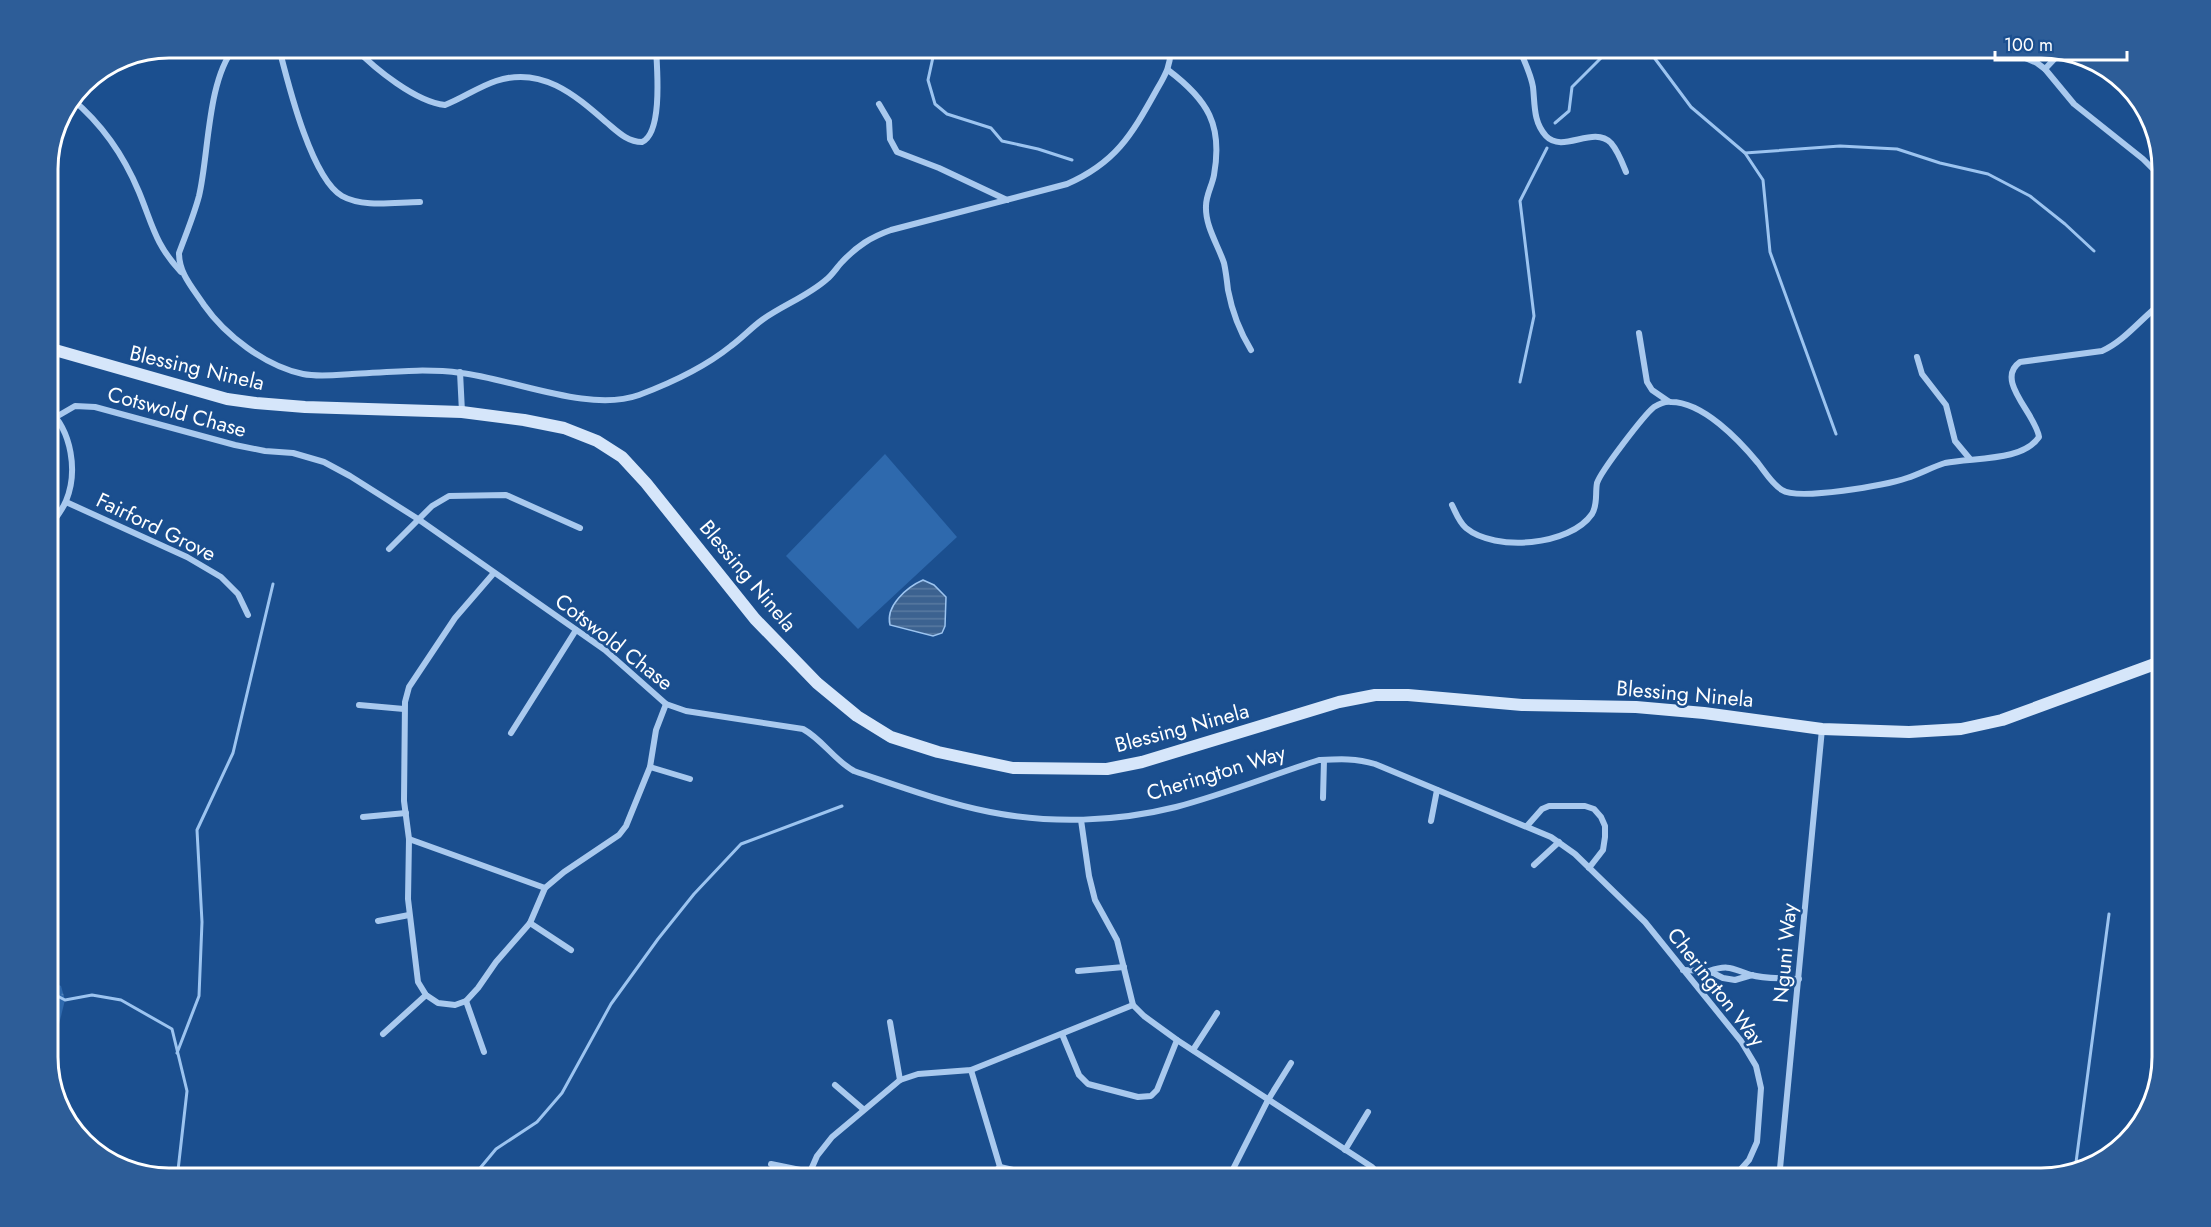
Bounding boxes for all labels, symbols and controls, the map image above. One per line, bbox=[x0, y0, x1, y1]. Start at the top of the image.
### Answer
scale bar bbox=[1995, 24, 2127, 62]
text: 100 m bbox=[2004, 32, 2053, 58]
street label: Blessing Ninela bbox=[127, 338, 267, 398]
street label: Cotswold Chase bbox=[104, 379, 250, 445]
street label: Fairford Grove bbox=[91, 485, 221, 569]
street label: Blessing Ninela bbox=[692, 514, 804, 638]
street label: Cotswold Chase bbox=[549, 586, 680, 698]
street label: Blessing Ninela bbox=[1615, 673, 1755, 715]
street label: Blessing Ninela bbox=[1112, 696, 1252, 760]
street label: Cherington Way bbox=[1143, 737, 1290, 808]
street label: Nguni Way bbox=[1766, 901, 1804, 1004]
street label: Cherington Way bbox=[1660, 921, 1773, 1053]

